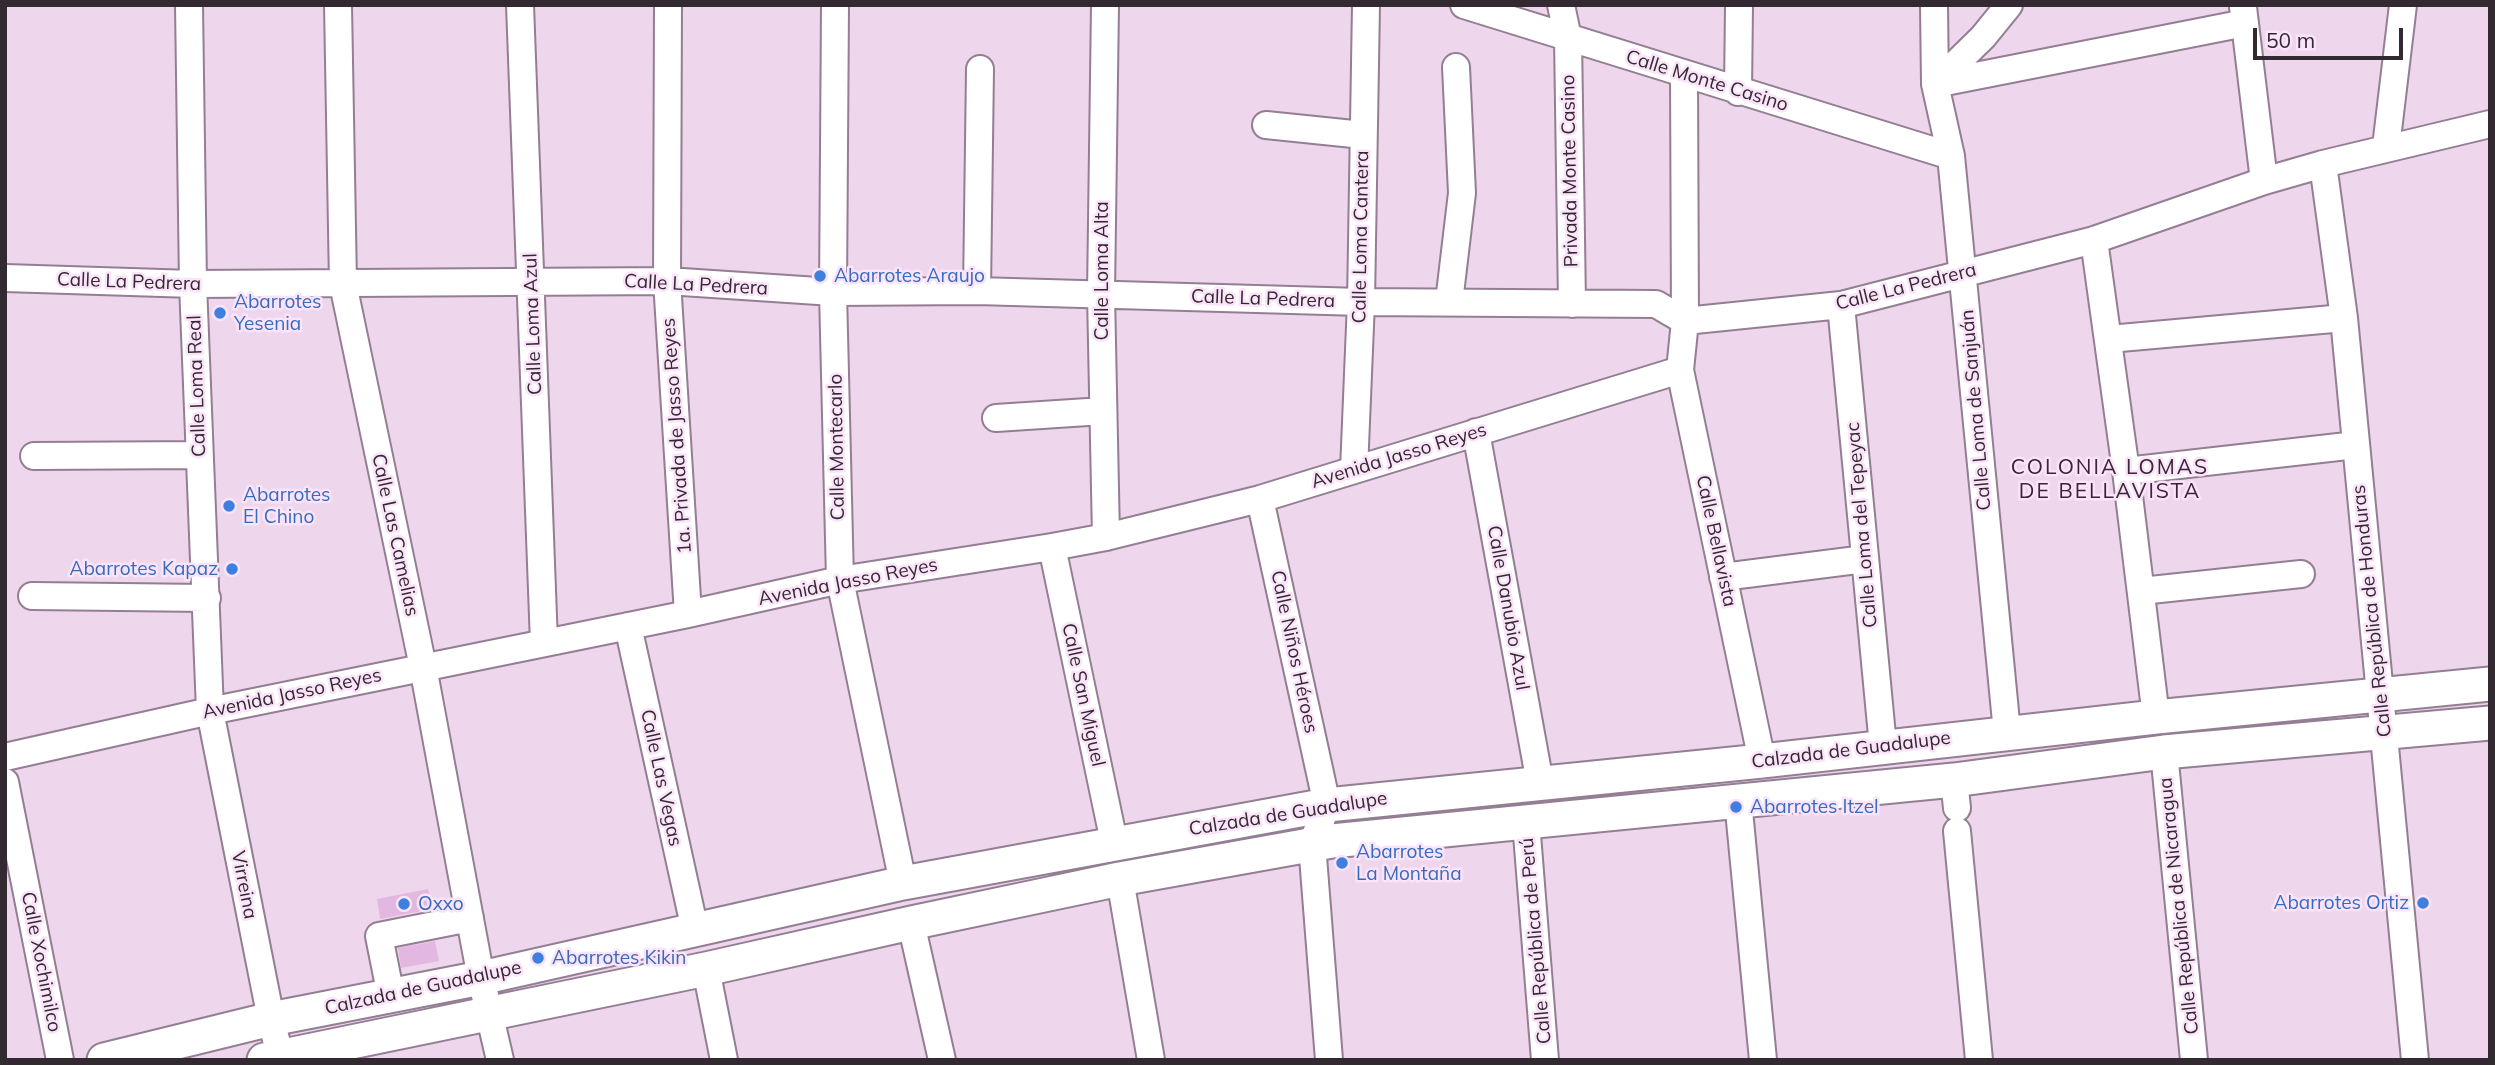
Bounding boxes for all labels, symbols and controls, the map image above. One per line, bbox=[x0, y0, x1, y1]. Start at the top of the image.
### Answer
scale bar bbox=[2257, 14, 2408, 58]
text: 50 m bbox=[2266, 27, 2315, 53]
street label: Calle Monte Casino bbox=[1623, 45, 1791, 117]
street label: Privada Monte Casino bbox=[1557, 74, 1583, 268]
street label: Calle Loma Cantera bbox=[1348, 150, 1374, 324]
street label: Calle Loma Alta bbox=[1091, 201, 1113, 341]
street label: Calle Loma Azul bbox=[519, 253, 547, 395]
street label: Calle La Pedrera bbox=[1833, 259, 1979, 315]
place label: Abarrotes Araujo bbox=[834, 265, 985, 287]
street label: Calle La Pedrera bbox=[57, 268, 201, 296]
marker: Abarrotes Araujo bbox=[812, 268, 828, 284]
street label: Calle La Pedrera bbox=[623, 270, 769, 300]
street label: Calle La Pedrera bbox=[1191, 285, 1335, 313]
place label: Abarrotes Yesenia bbox=[234, 291, 322, 335]
marker: Abarrotes Yesenia bbox=[212, 305, 228, 321]
street label: Calle Loma de Sanjuán bbox=[1956, 309, 1996, 511]
street label: Calle Loma Real bbox=[183, 315, 211, 457]
street label: 1a. Privada de Jasso Reyes bbox=[657, 317, 697, 555]
street label: Calle Montecarlo bbox=[824, 374, 850, 520]
street label: Avenida Jasso Reyes bbox=[1308, 418, 1490, 494]
street label: Calle Loma del Tepeyac bbox=[1842, 421, 1882, 629]
street label: Calle Las Camelias bbox=[367, 452, 423, 618]
district label: COLONIA LOMAS DE BELLAVISTA bbox=[2012, 455, 2208, 505]
street label: Calle Bellavista bbox=[1691, 473, 1741, 609]
place label: Abarrotes El Chino bbox=[243, 484, 331, 528]
street label: Calle República de Honduras bbox=[2347, 484, 2397, 738]
marker: Abarrotes El Chino bbox=[221, 498, 237, 514]
street label: Calle Danubio Azul bbox=[1482, 524, 1534, 692]
street label: Avenida Jasso Reyes bbox=[756, 553, 940, 611]
place label: Abarrotes Kapaz bbox=[69, 558, 218, 580]
marker: Abarrotes Kapaz bbox=[224, 561, 240, 577]
street label: Calle Niños Héroes bbox=[1266, 569, 1322, 735]
street label: Calle San Miguel bbox=[1057, 621, 1109, 769]
street label: Avenida Jasso Reyes bbox=[200, 664, 384, 724]
street label: Calle Las Vegas bbox=[635, 707, 687, 849]
street label: Calzada de Guadalupe bbox=[1750, 726, 1952, 774]
street label: Calle República de Nicaragua bbox=[2154, 776, 2204, 1036]
street label: Calzada de Guadalupe bbox=[1187, 787, 1389, 841]
place label: Abarrotes Itzel bbox=[1750, 796, 1879, 818]
marker: Abarrotes Itzel bbox=[1728, 799, 1744, 815]
street label: Calle República de Perú bbox=[1516, 837, 1556, 1045]
place label: Abarrotes La Montaña bbox=[1356, 841, 1462, 885]
street label: Virreina bbox=[226, 849, 262, 921]
marker: Abarrotes La Montaña bbox=[1334, 855, 1350, 871]
street label: Calle Xochimilco bbox=[16, 890, 66, 1034]
place label: Abarrotes Ortiz bbox=[2273, 892, 2409, 914]
place label: Oxxo bbox=[418, 893, 464, 915]
marker: Abarrotes Ortiz bbox=[2415, 895, 2431, 911]
marker: Oxxo bbox=[396, 896, 412, 912]
place label: Abarrotes Kikin bbox=[552, 947, 686, 969]
marker: Abarrotes Kikin bbox=[530, 950, 546, 966]
street label: Calzada de Guadalupe bbox=[323, 956, 523, 1020]

